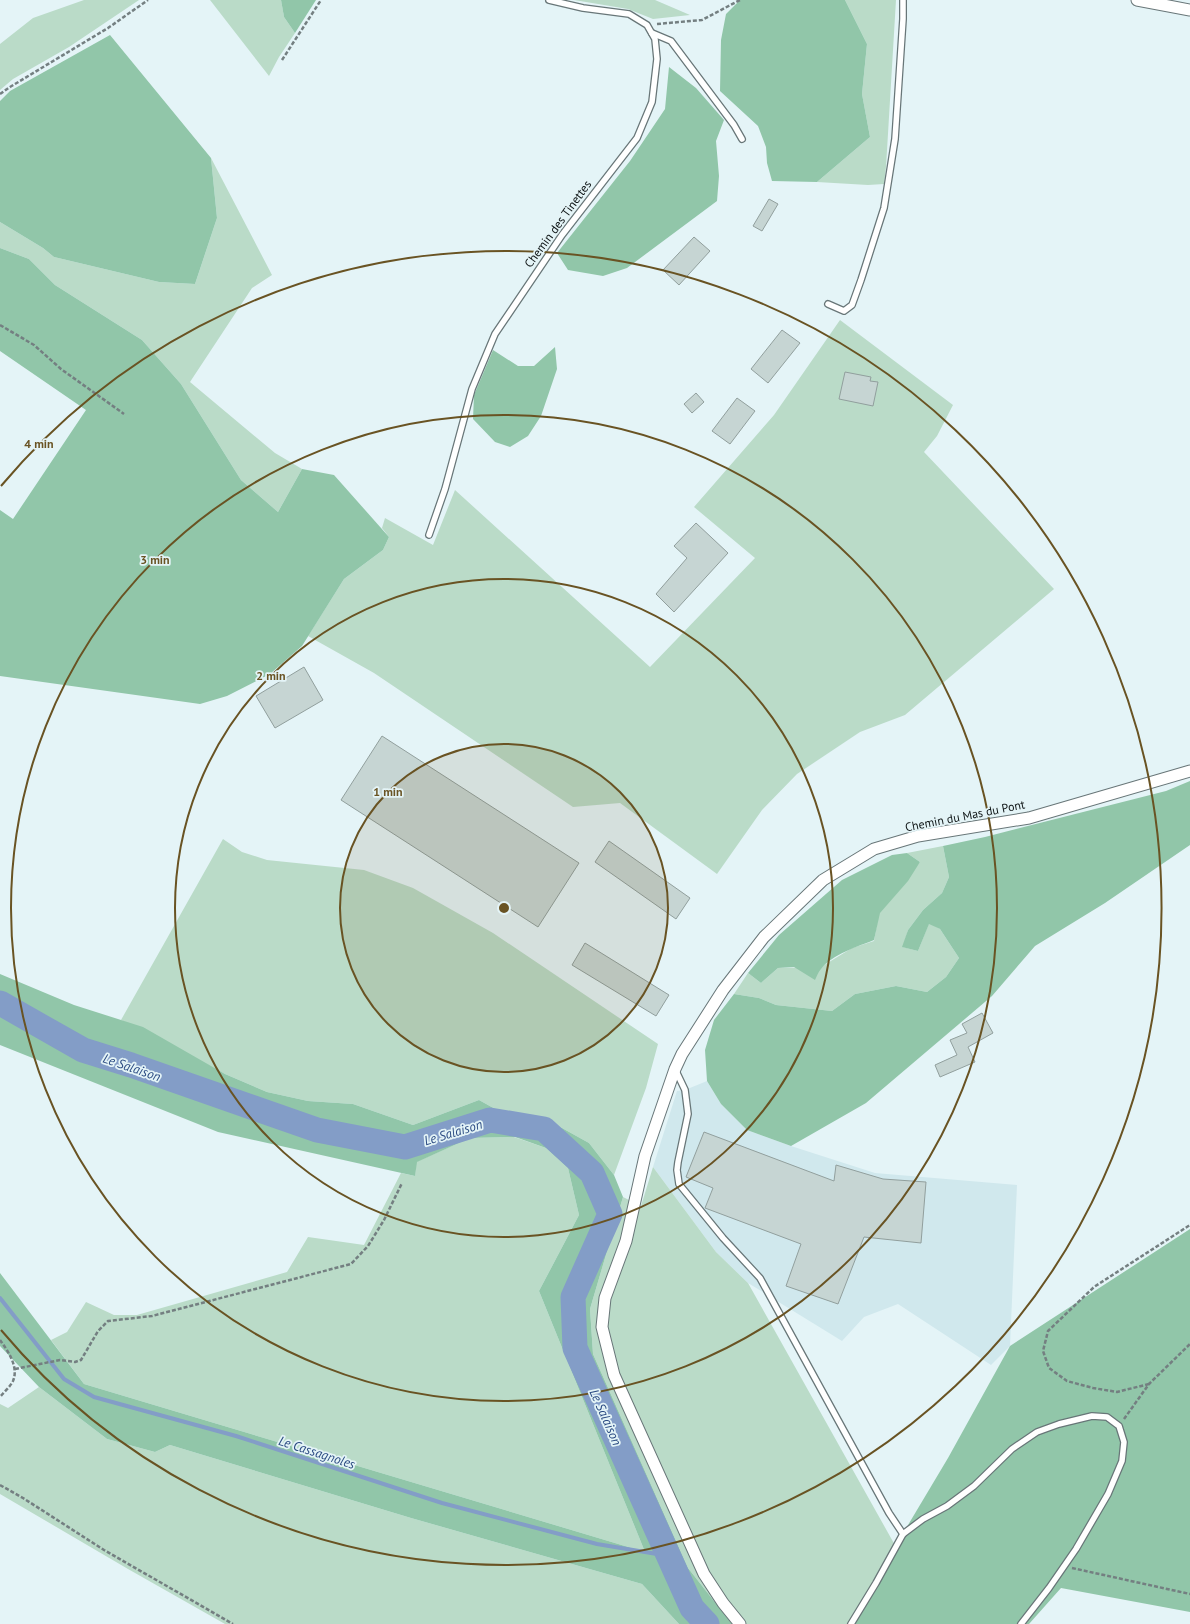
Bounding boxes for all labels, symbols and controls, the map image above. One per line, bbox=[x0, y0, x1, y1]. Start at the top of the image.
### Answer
street label: Chemin des Tinettes bbox=[521, 177, 594, 270]
text: 4 min bbox=[24, 436, 54, 451]
text: 3 min bbox=[140, 552, 170, 567]
text: 2 min bbox=[256, 668, 286, 683]
text: 1 min bbox=[373, 784, 403, 799]
street label: Chemin du Mas du Pont bbox=[904, 797, 1026, 834]
centre of rings bbox=[497, 901, 511, 915]
water label: Le Salaison bbox=[101, 1050, 163, 1085]
water label: Le Salaison bbox=[422, 1116, 485, 1149]
water label: Le Salaison bbox=[586, 1386, 626, 1448]
water label: Le Cassagnoles bbox=[276, 1432, 358, 1473]

